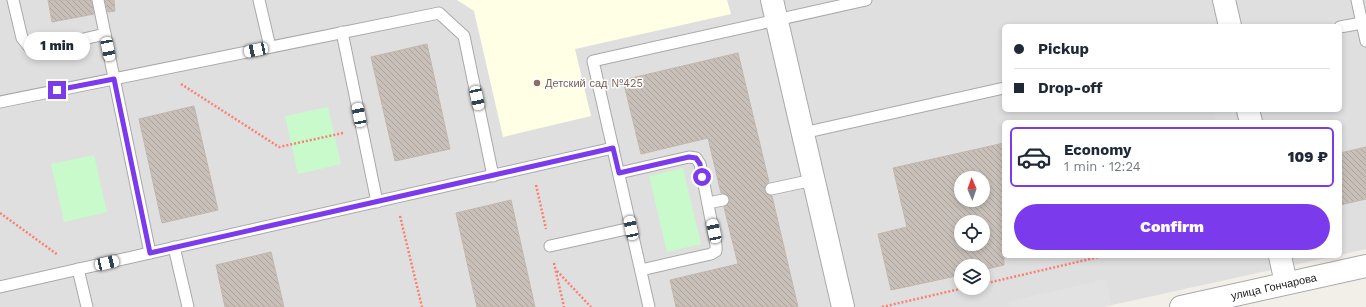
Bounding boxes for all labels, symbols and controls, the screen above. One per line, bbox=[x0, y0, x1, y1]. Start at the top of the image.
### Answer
callout: 1 min bbox=[24, 32, 90, 60]
car bbox=[100, 36, 116, 62]
text: 1 min bbox=[40, 38, 74, 53]
text: Pickup bbox=[1038, 40, 1089, 58]
car bbox=[243, 42, 269, 58]
place label: Детский сад №425 bbox=[545, 77, 643, 90]
marker: Детский сад №425 bbox=[532, 78, 542, 88]
text: Drop-off bbox=[1038, 79, 1103, 97]
route end bbox=[48, 81, 66, 99]
car bbox=[469, 85, 485, 111]
car bbox=[351, 102, 367, 128]
icon: car bbox=[1016, 139, 1052, 175]
text: Economy bbox=[1064, 141, 1131, 159]
text: 109 ₽ bbox=[1288, 148, 1328, 166]
text: 1 min · 12:24 bbox=[1064, 159, 1141, 174]
route start bbox=[693, 168, 711, 186]
north arrow bbox=[954, 171, 990, 207]
map controls bbox=[954, 171, 990, 295]
button: Confirm bbox=[1014, 204, 1330, 250]
car bbox=[623, 215, 639, 241]
button: locate bbox=[954, 215, 990, 251]
car bbox=[706, 218, 722, 244]
car bbox=[94, 254, 120, 272]
button: layers bbox=[954, 259, 990, 295]
street label: улица Гончарова bbox=[1230, 270, 1319, 302]

